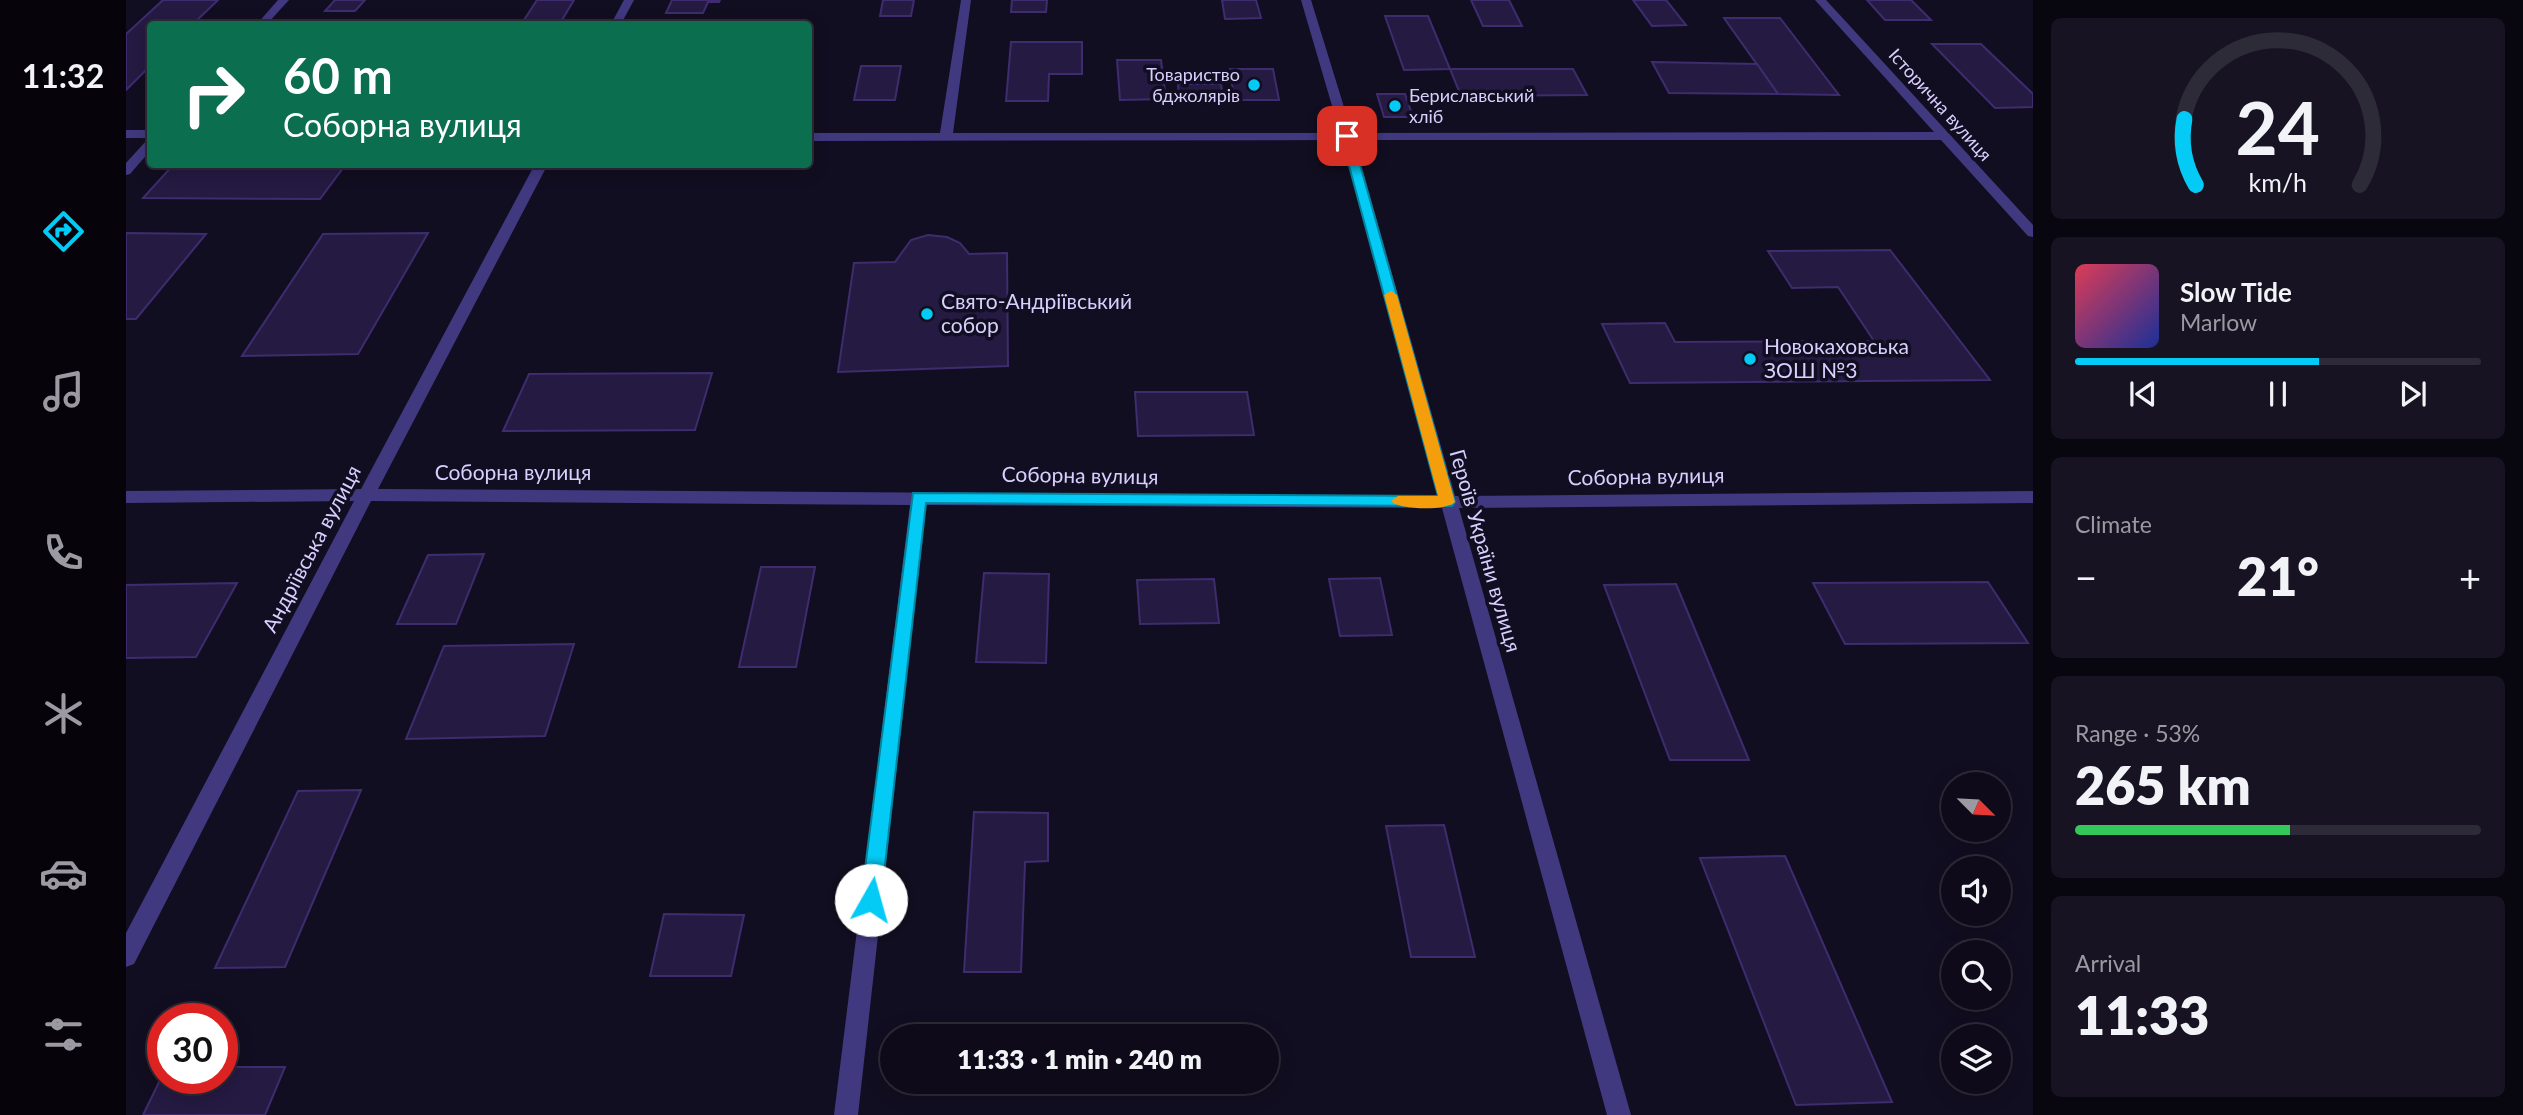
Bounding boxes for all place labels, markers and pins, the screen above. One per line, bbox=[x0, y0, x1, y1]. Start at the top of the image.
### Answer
place label: Товариство бджолярів bbox=[1146, 63, 1240, 106]
marker: Товариство бджолярів bbox=[1246, 77, 1262, 93]
place label: Бериславський хліб bbox=[1409, 84, 1534, 127]
marker: Бериславський хліб bbox=[1387, 98, 1403, 114]
pin bbox=[1317, 106, 1377, 166]
place label: Свято-Андріївський собор bbox=[941, 288, 1132, 337]
marker: Свято-Андріївський собор bbox=[919, 306, 935, 322]
place label: Новокаховська ЗОШ №3 bbox=[1764, 333, 1909, 382]
marker: Новокаховська ЗОШ №3 bbox=[1742, 351, 1758, 367]

